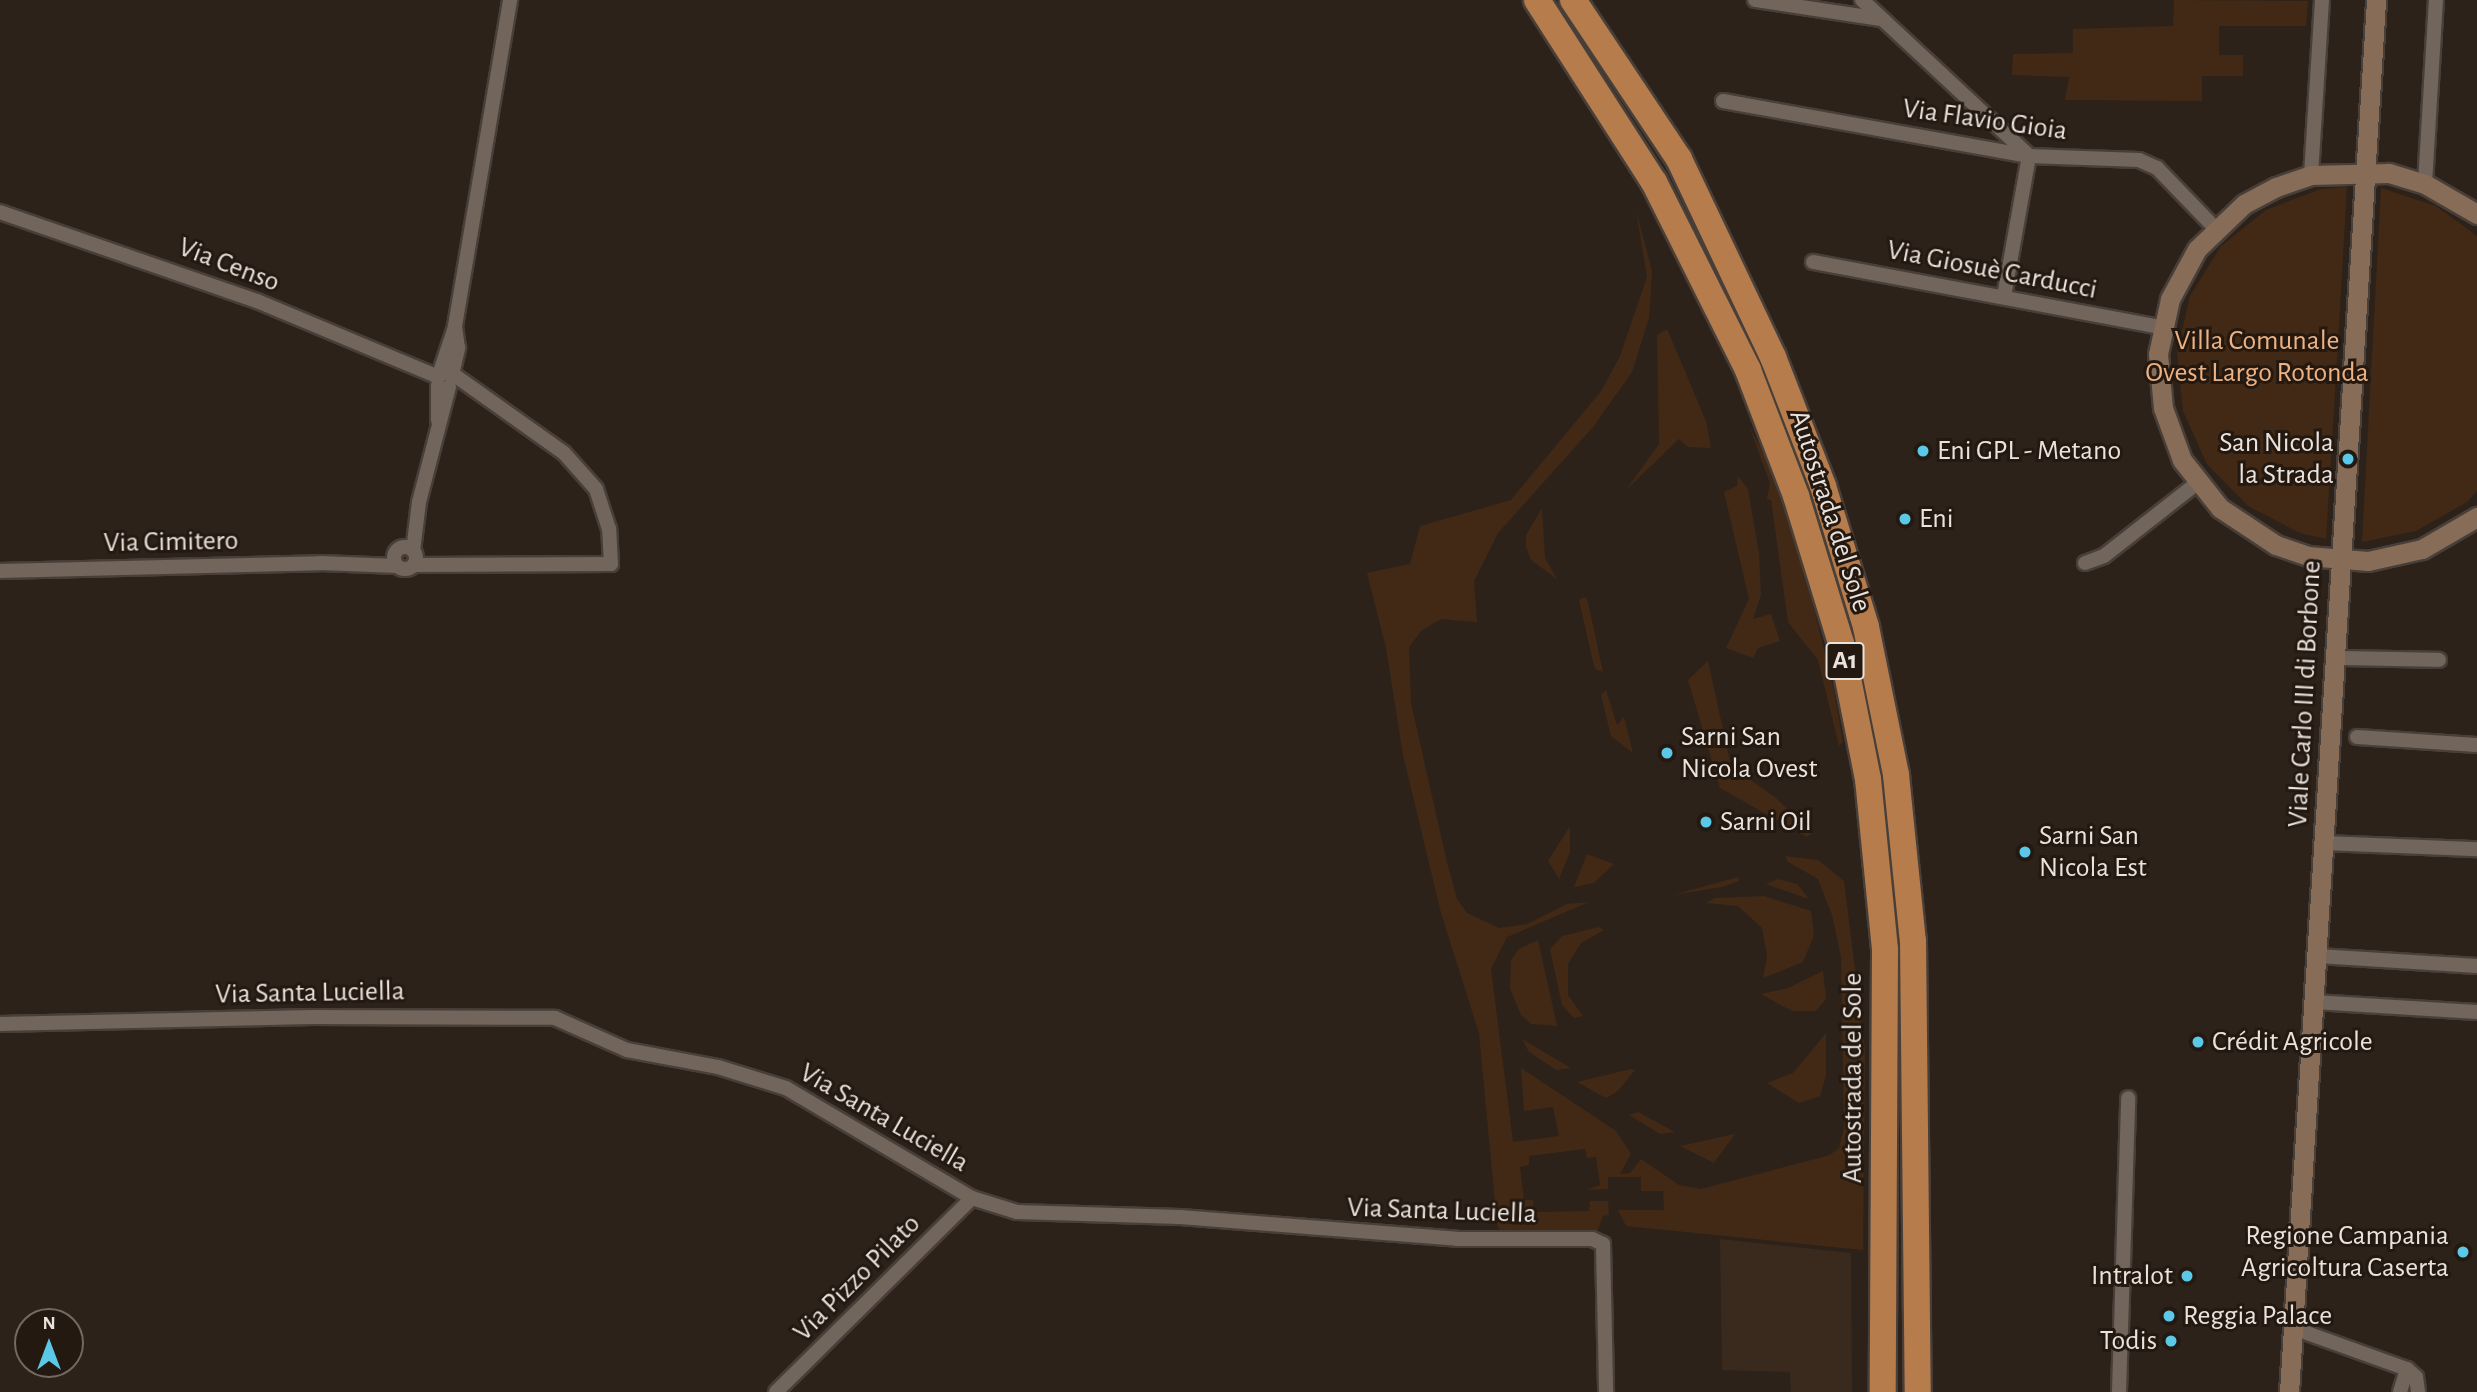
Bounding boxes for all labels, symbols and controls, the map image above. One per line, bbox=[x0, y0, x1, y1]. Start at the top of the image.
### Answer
street label: Via Flavio Gioia bbox=[1901, 92, 2069, 148]
street label: Via Censo bbox=[174, 230, 284, 300]
street label: Via Giosuè Carducci bbox=[1884, 233, 2100, 307]
park label: Villa Comunale Ovest Largo Rotonda bbox=[2145, 324, 2369, 390]
street label: Autostrada del Sole bbox=[1782, 406, 1878, 616]
place label: San Nicola la Strada bbox=[2219, 426, 2334, 492]
place label: Eni GPL - Metano bbox=[1937, 434, 2121, 468]
marker: Eni GPL - Metano bbox=[1915, 443, 1931, 459]
marker: San Nicola la Strada bbox=[2340, 451, 2356, 467]
place label: Eni bbox=[1919, 502, 1953, 536]
marker: Eni bbox=[1897, 511, 1913, 527]
street label: Via Cimitero bbox=[103, 524, 239, 560]
street label: Viale Carlo III di Borbone bbox=[2281, 560, 2329, 828]
road number: A1 bbox=[1824, 638, 1866, 684]
place label: Sarni San Nicola Ovest bbox=[1681, 720, 1817, 786]
marker: Sarni San Nicola Ovest bbox=[1659, 745, 1675, 761]
place label: Sarni Oil bbox=[1720, 805, 1812, 839]
marker: Sarni Oil bbox=[1698, 814, 1714, 830]
place label: Sarni San Nicola Est bbox=[2039, 819, 2147, 885]
marker: Sarni San Nicola Est bbox=[2017, 844, 2033, 860]
street label: Autostrada del Sole bbox=[1836, 973, 1870, 1183]
street label: Via Santa Luciella bbox=[215, 975, 405, 1011]
place label: Crédit Agricole bbox=[2212, 1025, 2373, 1059]
marker: Crédit Agricole bbox=[2190, 1034, 2206, 1050]
street label: Via Santa Luciella bbox=[794, 1056, 974, 1180]
street label: Via Santa Luciella bbox=[1347, 1191, 1537, 1231]
street label: Via Pizzo Pilato bbox=[786, 1207, 928, 1349]
place label: Regione Campania Agricoltura Caserta bbox=[2241, 1219, 2449, 1285]
marker: Regione Campania Agricoltura Caserta bbox=[2455, 1244, 2471, 1260]
place label: Intralot bbox=[2091, 1259, 2173, 1293]
marker: Intralot bbox=[2179, 1268, 2195, 1284]
place label: Reggia Palace bbox=[2183, 1299, 2332, 1333]
north arrow bbox=[14, 1308, 84, 1378]
marker: Reggia Palace bbox=[2161, 1308, 2177, 1324]
text: N bbox=[42, 1314, 56, 1333]
place label: Todis bbox=[2100, 1324, 2157, 1358]
marker: Todis bbox=[2163, 1333, 2179, 1349]

